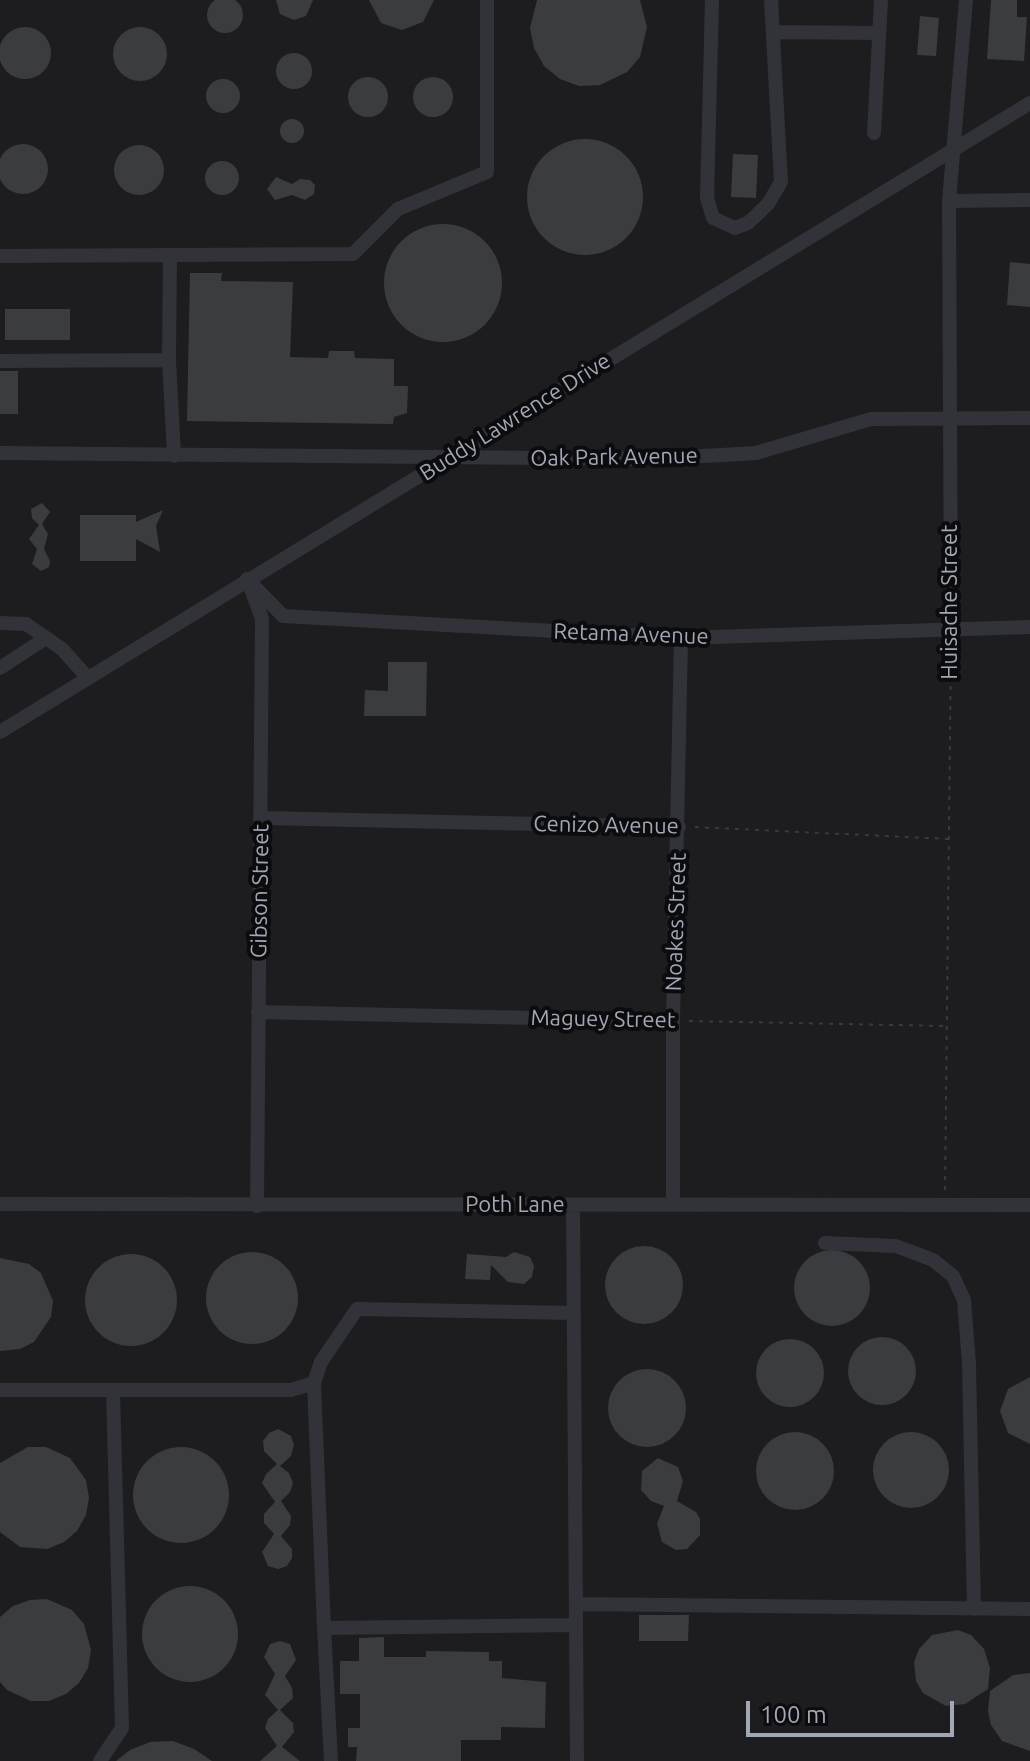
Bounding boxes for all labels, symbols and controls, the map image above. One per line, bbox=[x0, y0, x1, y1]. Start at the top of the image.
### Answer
street label: Buddy Lawrence Drive bbox=[415, 348, 615, 486]
street label: Oak Park Avenue bbox=[530, 442, 698, 472]
street label: Huisache Street bbox=[937, 524, 963, 680]
street label: Retama Avenue bbox=[553, 618, 709, 650]
street label: Cenizo Avenue bbox=[533, 811, 679, 839]
street label: Gibson Street bbox=[246, 824, 274, 958]
street label: Noakes Street bbox=[660, 852, 692, 992]
street label: Maguey Street bbox=[530, 1005, 676, 1033]
street label: Poth Lane bbox=[465, 1192, 565, 1218]
scale bar bbox=[750, 1685, 958, 1735]
text: 100 m bbox=[760, 1701, 827, 1728]

